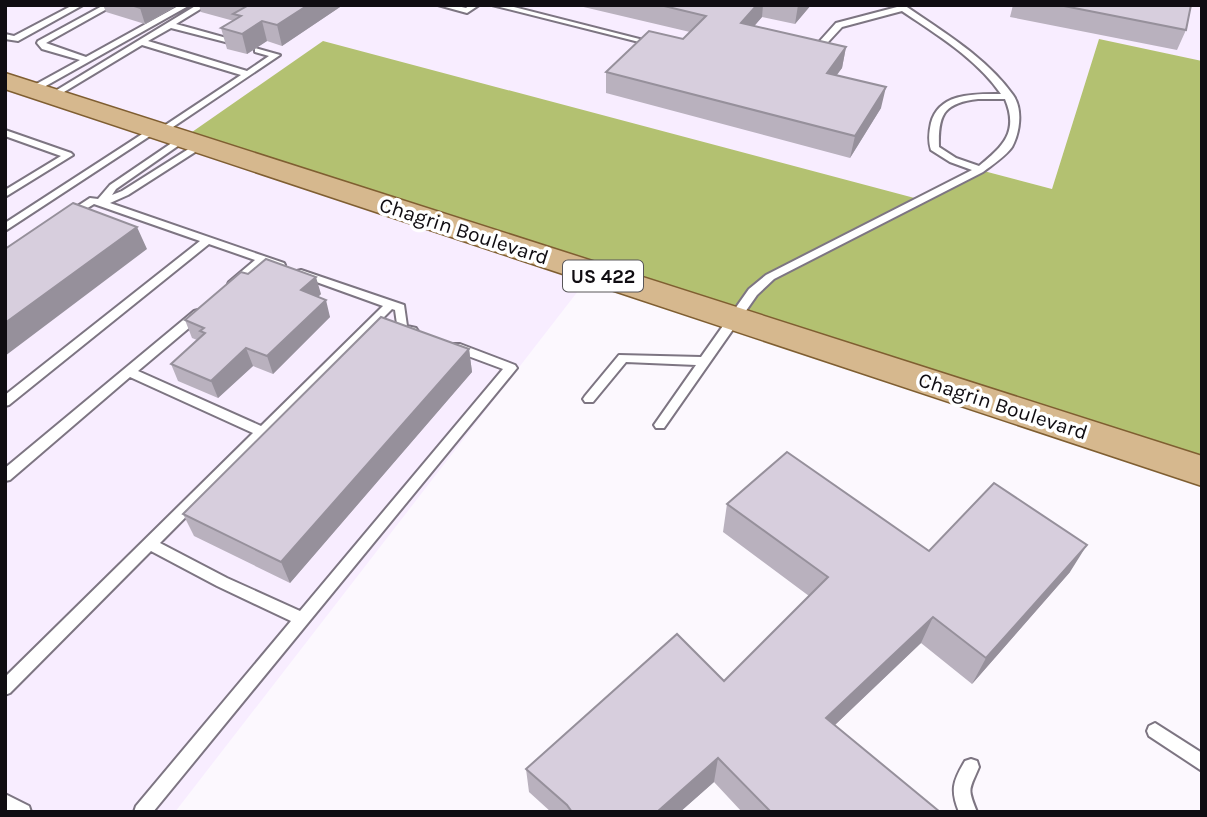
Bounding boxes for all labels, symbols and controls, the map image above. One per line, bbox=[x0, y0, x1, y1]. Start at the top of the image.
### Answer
street label: Chagrin Boulevard bbox=[376, 192, 552, 270]
road number: US 422 bbox=[563, 260, 643, 292]
street label: Chagrin Boulevard bbox=[915, 367, 1091, 445]

